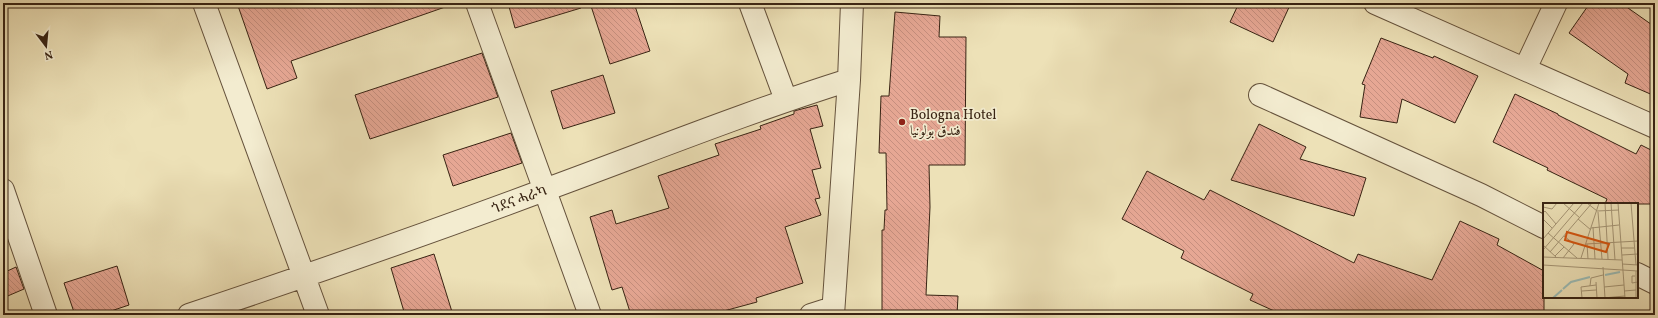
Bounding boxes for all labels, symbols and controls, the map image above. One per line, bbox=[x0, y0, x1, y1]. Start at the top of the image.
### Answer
north arrow bbox=[26, 26, 66, 66]
text: N bbox=[42, 46, 54, 62]
place label: Bologna Hotel فندق بولونيا bbox=[910, 106, 997, 141]
marker: Bologna Hotel فندق بولونيا bbox=[897, 117, 907, 127]
street label: ጎደና ሓራካ bbox=[489, 182, 550, 219]
inset map bbox=[1543, 203, 1638, 298]

